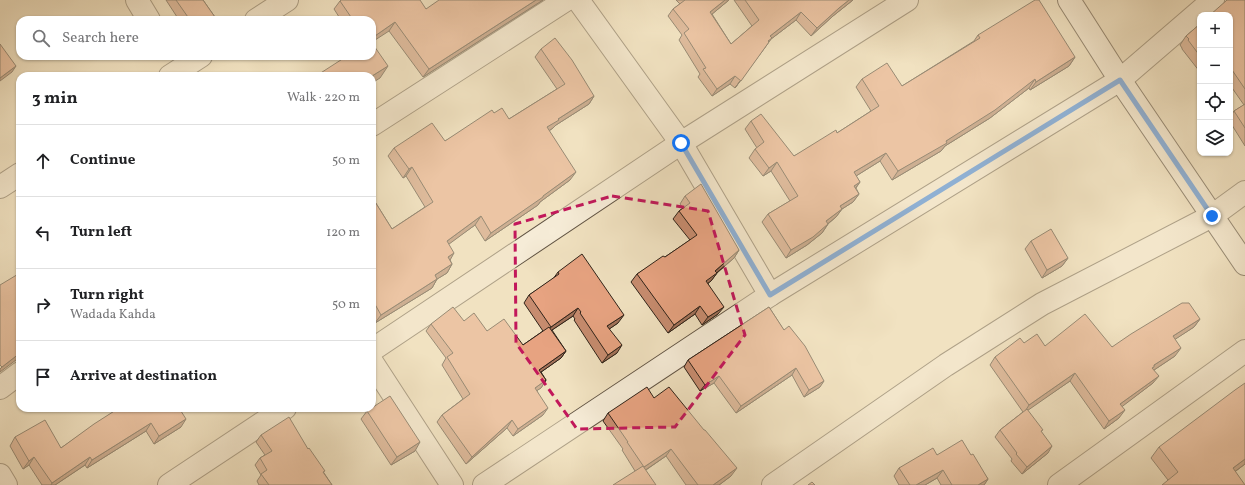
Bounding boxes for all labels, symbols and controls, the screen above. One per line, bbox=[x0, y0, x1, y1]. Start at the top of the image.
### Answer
map controls bbox=[1197, 12, 1233, 156]
button: + bbox=[1197, 12, 1233, 48]
search box bbox=[16, 16, 376, 60]
icon: search bbox=[30, 27, 52, 49]
text: Search here bbox=[62, 28, 139, 49]
button: − bbox=[1197, 48, 1233, 84]
button: locate bbox=[1197, 84, 1233, 120]
text: 3 min bbox=[32, 87, 78, 110]
text: Walk · 220 m bbox=[287, 89, 360, 107]
button: layers bbox=[1197, 120, 1233, 156]
route start bbox=[672, 134, 690, 152]
icon: ahead bbox=[32, 150, 54, 172]
text: Continue bbox=[70, 150, 135, 171]
text: 50 m bbox=[332, 152, 360, 170]
route end bbox=[1203, 207, 1221, 225]
icon: left bbox=[32, 222, 54, 244]
text: Turn left bbox=[70, 222, 132, 243]
text: 120 m bbox=[326, 224, 360, 242]
text: Turn right bbox=[70, 285, 144, 306]
icon: right bbox=[32, 294, 54, 316]
text: 50 m bbox=[332, 296, 360, 314]
text: Wadada Kahda bbox=[70, 306, 156, 324]
icon: arrive bbox=[32, 366, 54, 388]
text: Arrive at destination bbox=[70, 366, 217, 387]

